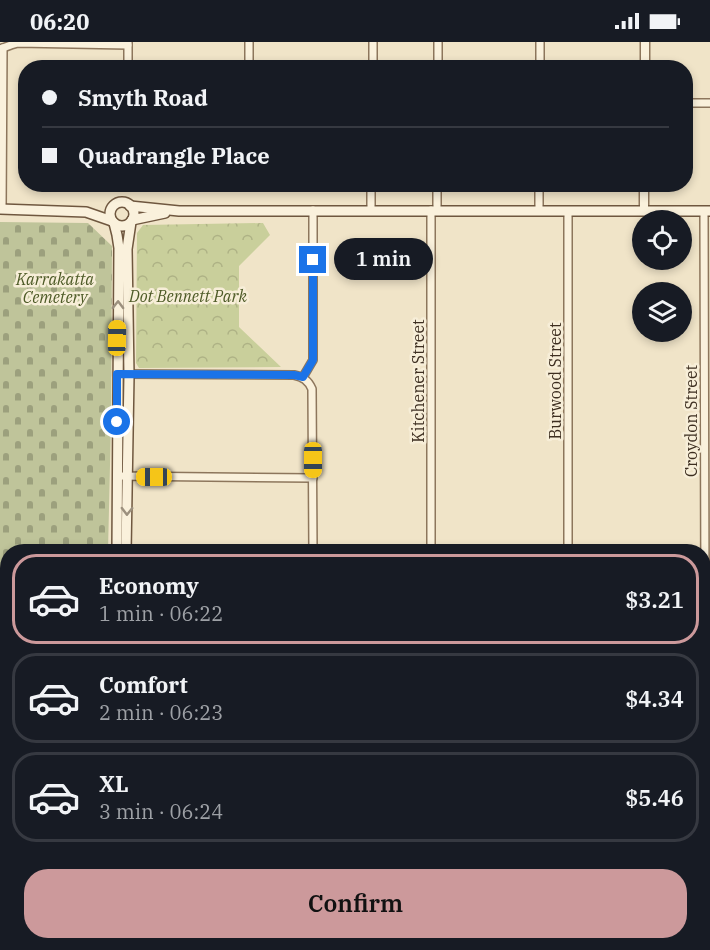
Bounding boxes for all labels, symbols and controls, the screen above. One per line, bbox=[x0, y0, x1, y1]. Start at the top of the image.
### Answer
text: 06:20 bbox=[30, 7, 89, 36]
text: Smyth Road bbox=[78, 83, 208, 112]
text: Quadrangle Place bbox=[78, 141, 270, 170]
map controls bbox=[632, 210, 692, 342]
button: locate bbox=[632, 210, 692, 270]
callout: 1 min bbox=[334, 239, 433, 281]
text: 1 min bbox=[356, 245, 411, 272]
route end bbox=[299, 246, 326, 273]
park label: Karrakatta Cemetery bbox=[15, 269, 94, 307]
button: layers bbox=[632, 282, 692, 342]
park label: Dot Bennett Park bbox=[128, 286, 247, 306]
one-way arrow bbox=[112, 300, 124, 309]
street label: Kitchener Street bbox=[408, 319, 428, 443]
car bbox=[108, 320, 126, 356]
street label: Burwood Street bbox=[545, 322, 565, 440]
street label: Croydon Street bbox=[681, 365, 701, 477]
route start bbox=[103, 408, 130, 435]
car bbox=[304, 442, 322, 478]
car bbox=[136, 468, 172, 486]
one-way arrow bbox=[121, 506, 133, 515]
text: Economy bbox=[99, 571, 199, 600]
icon: car bbox=[27, 572, 81, 626]
text: $3.21 bbox=[625, 585, 684, 614]
text: 1 min · 06:22 bbox=[99, 600, 223, 627]
text: Comfort bbox=[99, 670, 188, 699]
icon: car bbox=[27, 671, 81, 725]
text: $4.34 bbox=[625, 684, 684, 713]
text: 2 min · 06:23 bbox=[99, 699, 223, 726]
text: XL bbox=[99, 769, 129, 798]
icon: car bbox=[27, 770, 81, 824]
text: $5.46 bbox=[625, 783, 684, 812]
text: 3 min · 06:24 bbox=[99, 798, 223, 825]
button: Confirm bbox=[24, 869, 687, 938]

